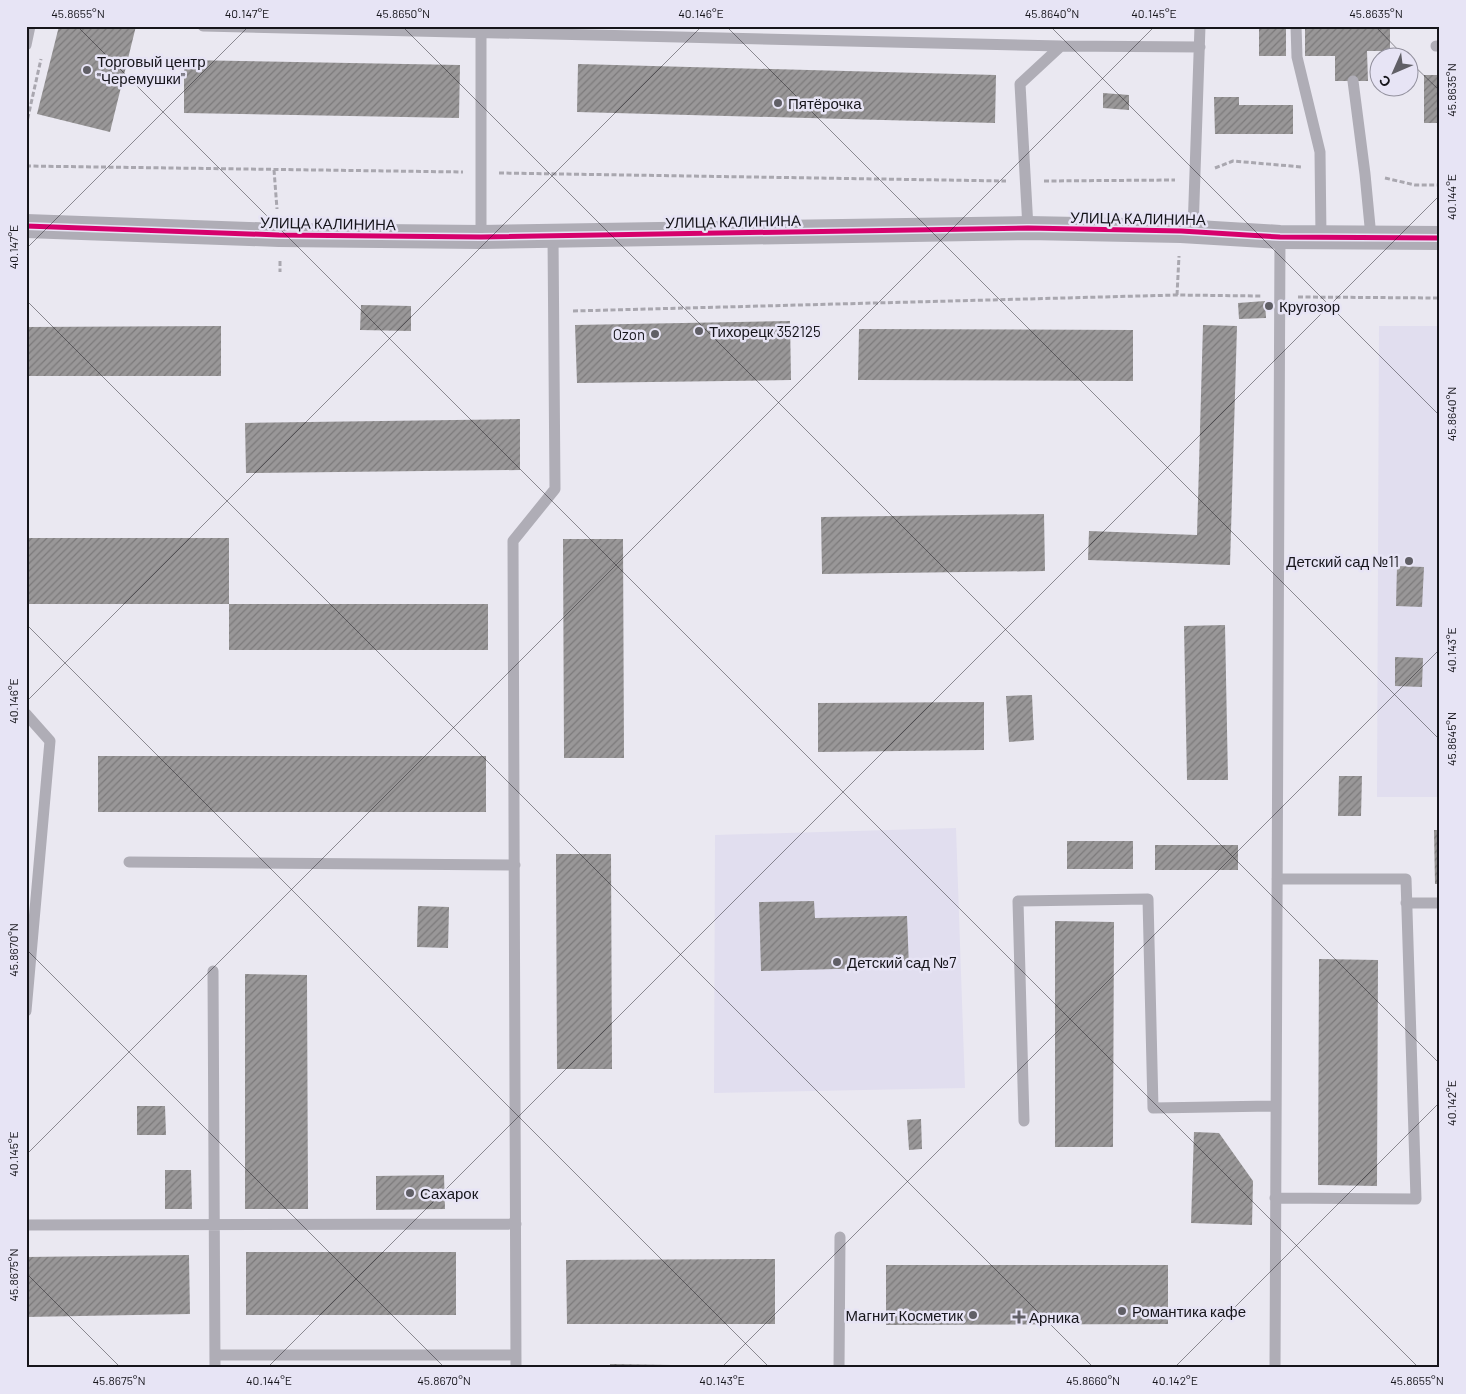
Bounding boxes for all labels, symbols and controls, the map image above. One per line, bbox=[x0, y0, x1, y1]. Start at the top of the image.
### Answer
text: 45.8655°N bbox=[51, 6, 105, 20]
text: 40.147°E bbox=[225, 6, 269, 20]
text: 45.8650°N bbox=[376, 6, 430, 20]
text: 40.146°E bbox=[678, 6, 724, 20]
text: 45.8640°N bbox=[1025, 6, 1079, 20]
text: 40.145°E bbox=[1131, 6, 1177, 20]
text: 45.8635°N bbox=[1349, 6, 1403, 20]
north arrow bbox=[1368, 48, 1418, 98]
place label: Торговый центр "Черемушки" bbox=[97, 52, 206, 87]
text: 45.8635°N bbox=[1444, 63, 1458, 117]
marker: Торговый центр "Черемушки" bbox=[81, 64, 93, 76]
text: С bbox=[1375, 72, 1394, 91]
place label: Пятёрочка bbox=[788, 94, 862, 112]
marker: Пятёрочка bbox=[772, 97, 784, 109]
text: 40.144°E bbox=[1444, 174, 1458, 220]
street label: УЛИЦА КАЛИНИНА bbox=[1070, 208, 1206, 228]
street label: УЛИЦА КАЛИНИНА bbox=[665, 211, 801, 231]
street label: УЛИЦА КАЛИНИНА bbox=[260, 213, 396, 233]
text: 40.147°E bbox=[6, 225, 20, 269]
place label: Кругозор bbox=[1279, 297, 1340, 315]
marker: Кругозор bbox=[1263, 300, 1275, 312]
place label: Тихорецк 352125 bbox=[709, 322, 821, 340]
place label: Ozon bbox=[613, 325, 645, 343]
marker: Тихорецк 352125 bbox=[693, 325, 705, 337]
marker: Ozon bbox=[649, 328, 661, 340]
text: 45.8640°N bbox=[1444, 387, 1458, 441]
place label: Детский сад №11 bbox=[1286, 552, 1399, 570]
marker: Детский сад №11 bbox=[1403, 555, 1415, 567]
text: 40.143°E bbox=[1444, 627, 1458, 673]
text: 40.146°E bbox=[6, 678, 20, 724]
text: 45.8645°N bbox=[1444, 712, 1458, 766]
text: 45.8670°N bbox=[6, 923, 20, 977]
place label: Детский сад №7 bbox=[847, 953, 956, 971]
marker: Детский сад №7 bbox=[831, 956, 843, 968]
text: 40.142°E bbox=[1444, 1080, 1458, 1126]
text: 40.145°E bbox=[6, 1131, 20, 1177]
place label: Сахарок bbox=[420, 1184, 479, 1202]
marker: Сахарок bbox=[404, 1187, 416, 1199]
text: 45.8675°N bbox=[6, 1248, 20, 1302]
place label: Романтика кафе bbox=[1132, 1302, 1246, 1320]
marker: Романтика кафе bbox=[1116, 1305, 1128, 1317]
place label: Магнит Косметик bbox=[845, 1306, 963, 1324]
place label: Арника bbox=[1029, 1308, 1080, 1326]
marker: Магнит Косметик bbox=[967, 1309, 979, 1321]
marker: Арника bbox=[1013, 1311, 1025, 1323]
text: 45.8675°N bbox=[92, 1373, 146, 1387]
text: 40.144°E bbox=[246, 1373, 292, 1387]
text: 45.8670°N bbox=[417, 1373, 471, 1387]
text: 40.143°E bbox=[699, 1373, 745, 1387]
text: 45.8660°N bbox=[1066, 1373, 1120, 1387]
text: 40.142°E bbox=[1152, 1373, 1198, 1387]
text: 45.8655°N bbox=[1390, 1373, 1444, 1387]

